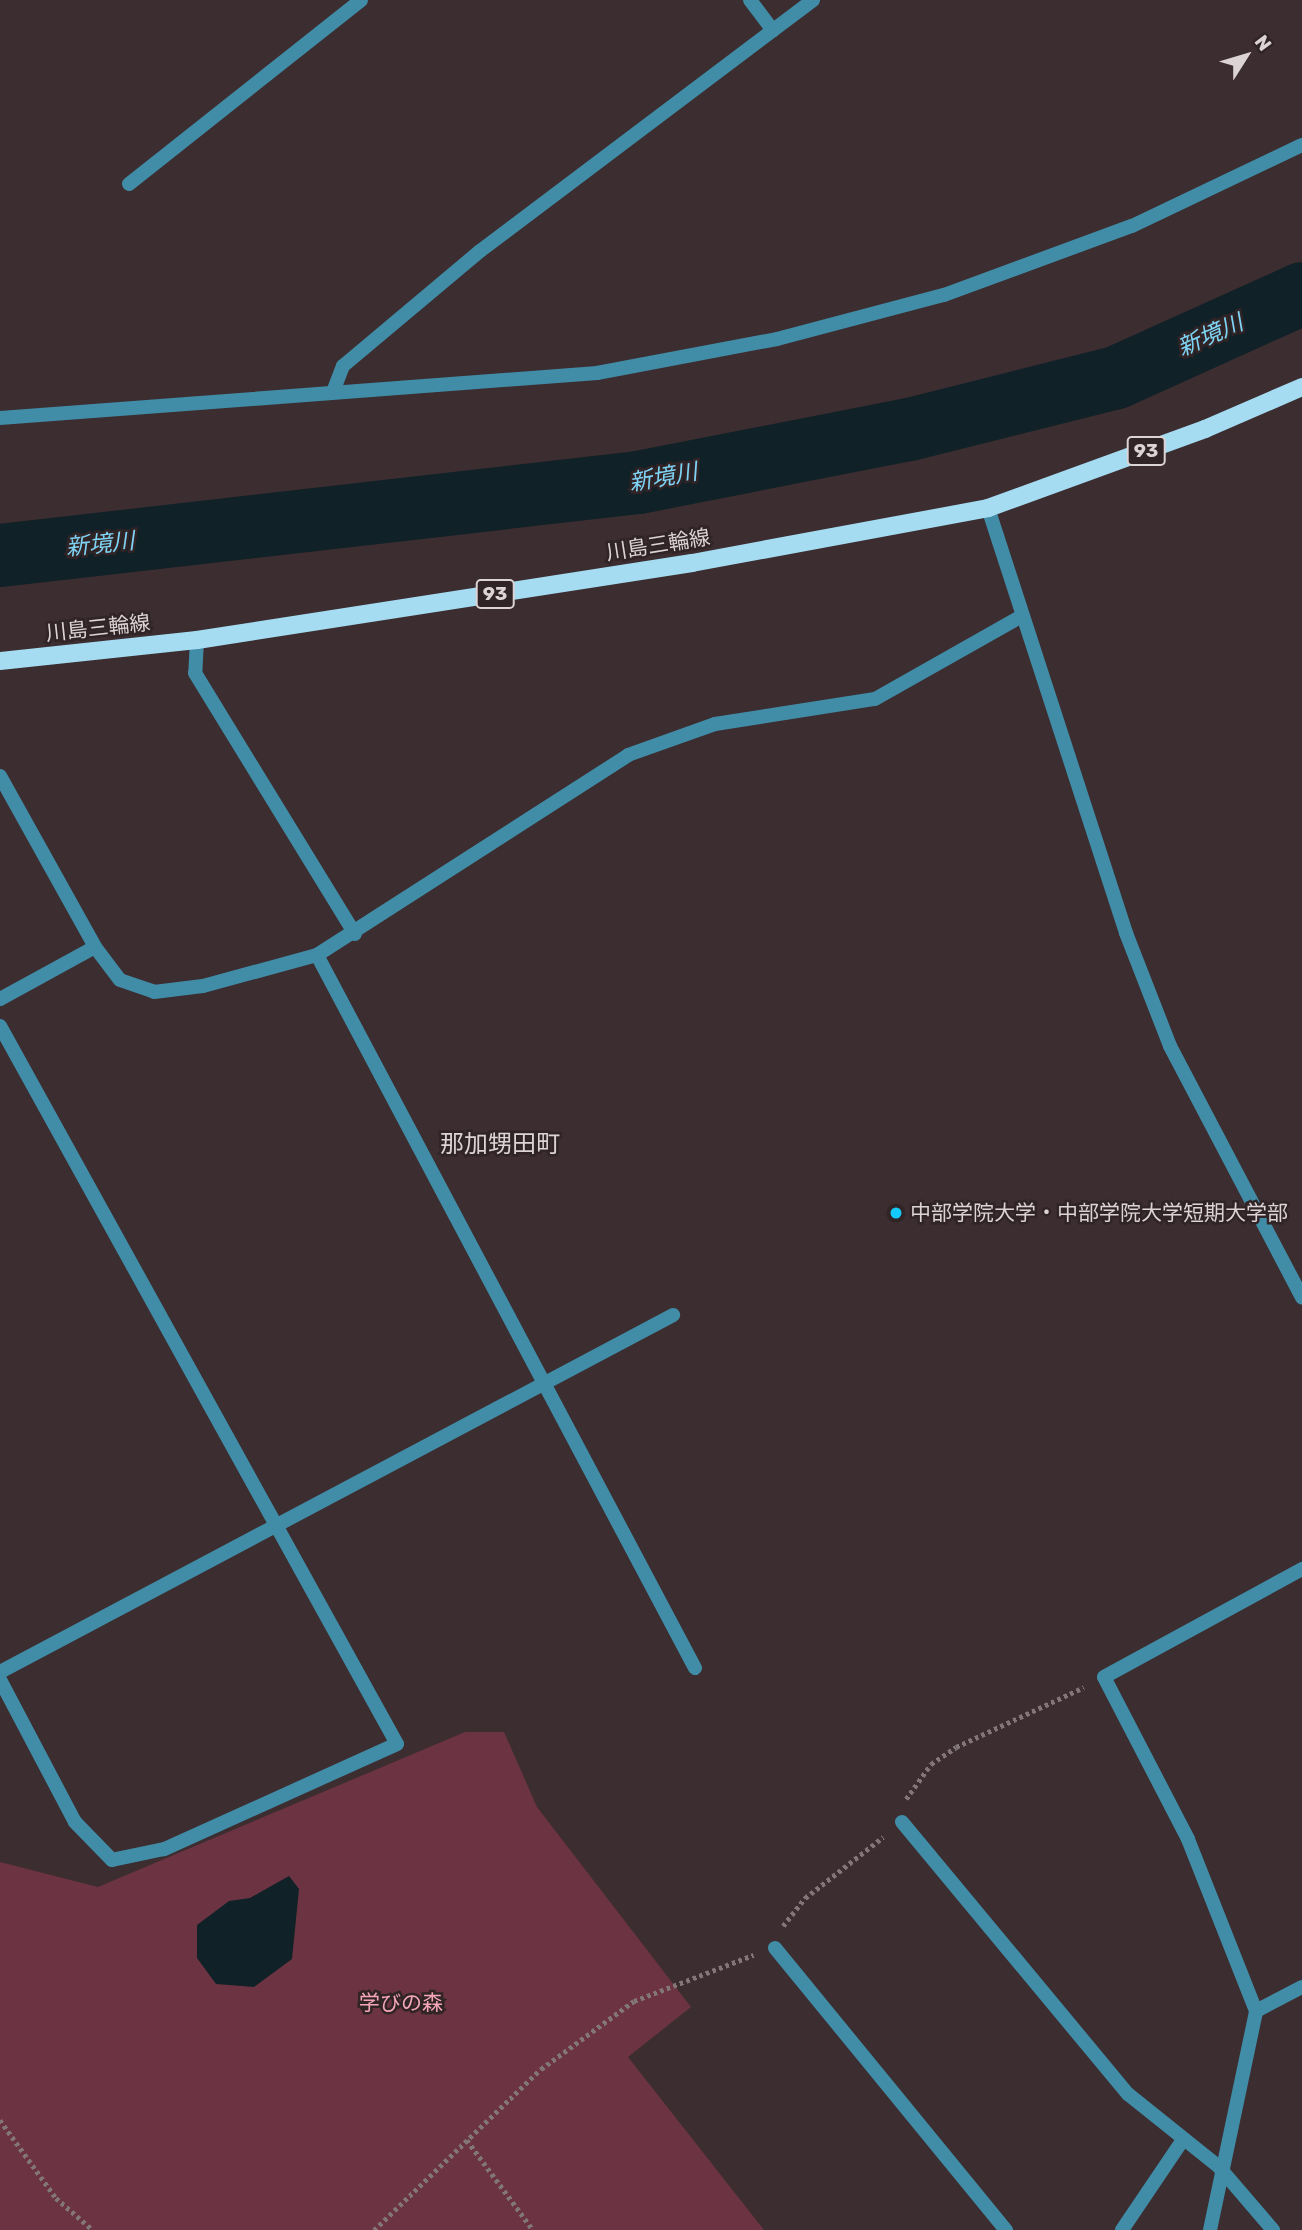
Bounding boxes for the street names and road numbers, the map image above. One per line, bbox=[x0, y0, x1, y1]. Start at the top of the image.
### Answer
road number: 93 bbox=[1125, 436, 1167, 466]
street label: 川島三輪線 bbox=[604, 524, 712, 566]
road number: 93 bbox=[474, 579, 516, 610]
street label: 川島三輪線 bbox=[44, 610, 152, 646]

